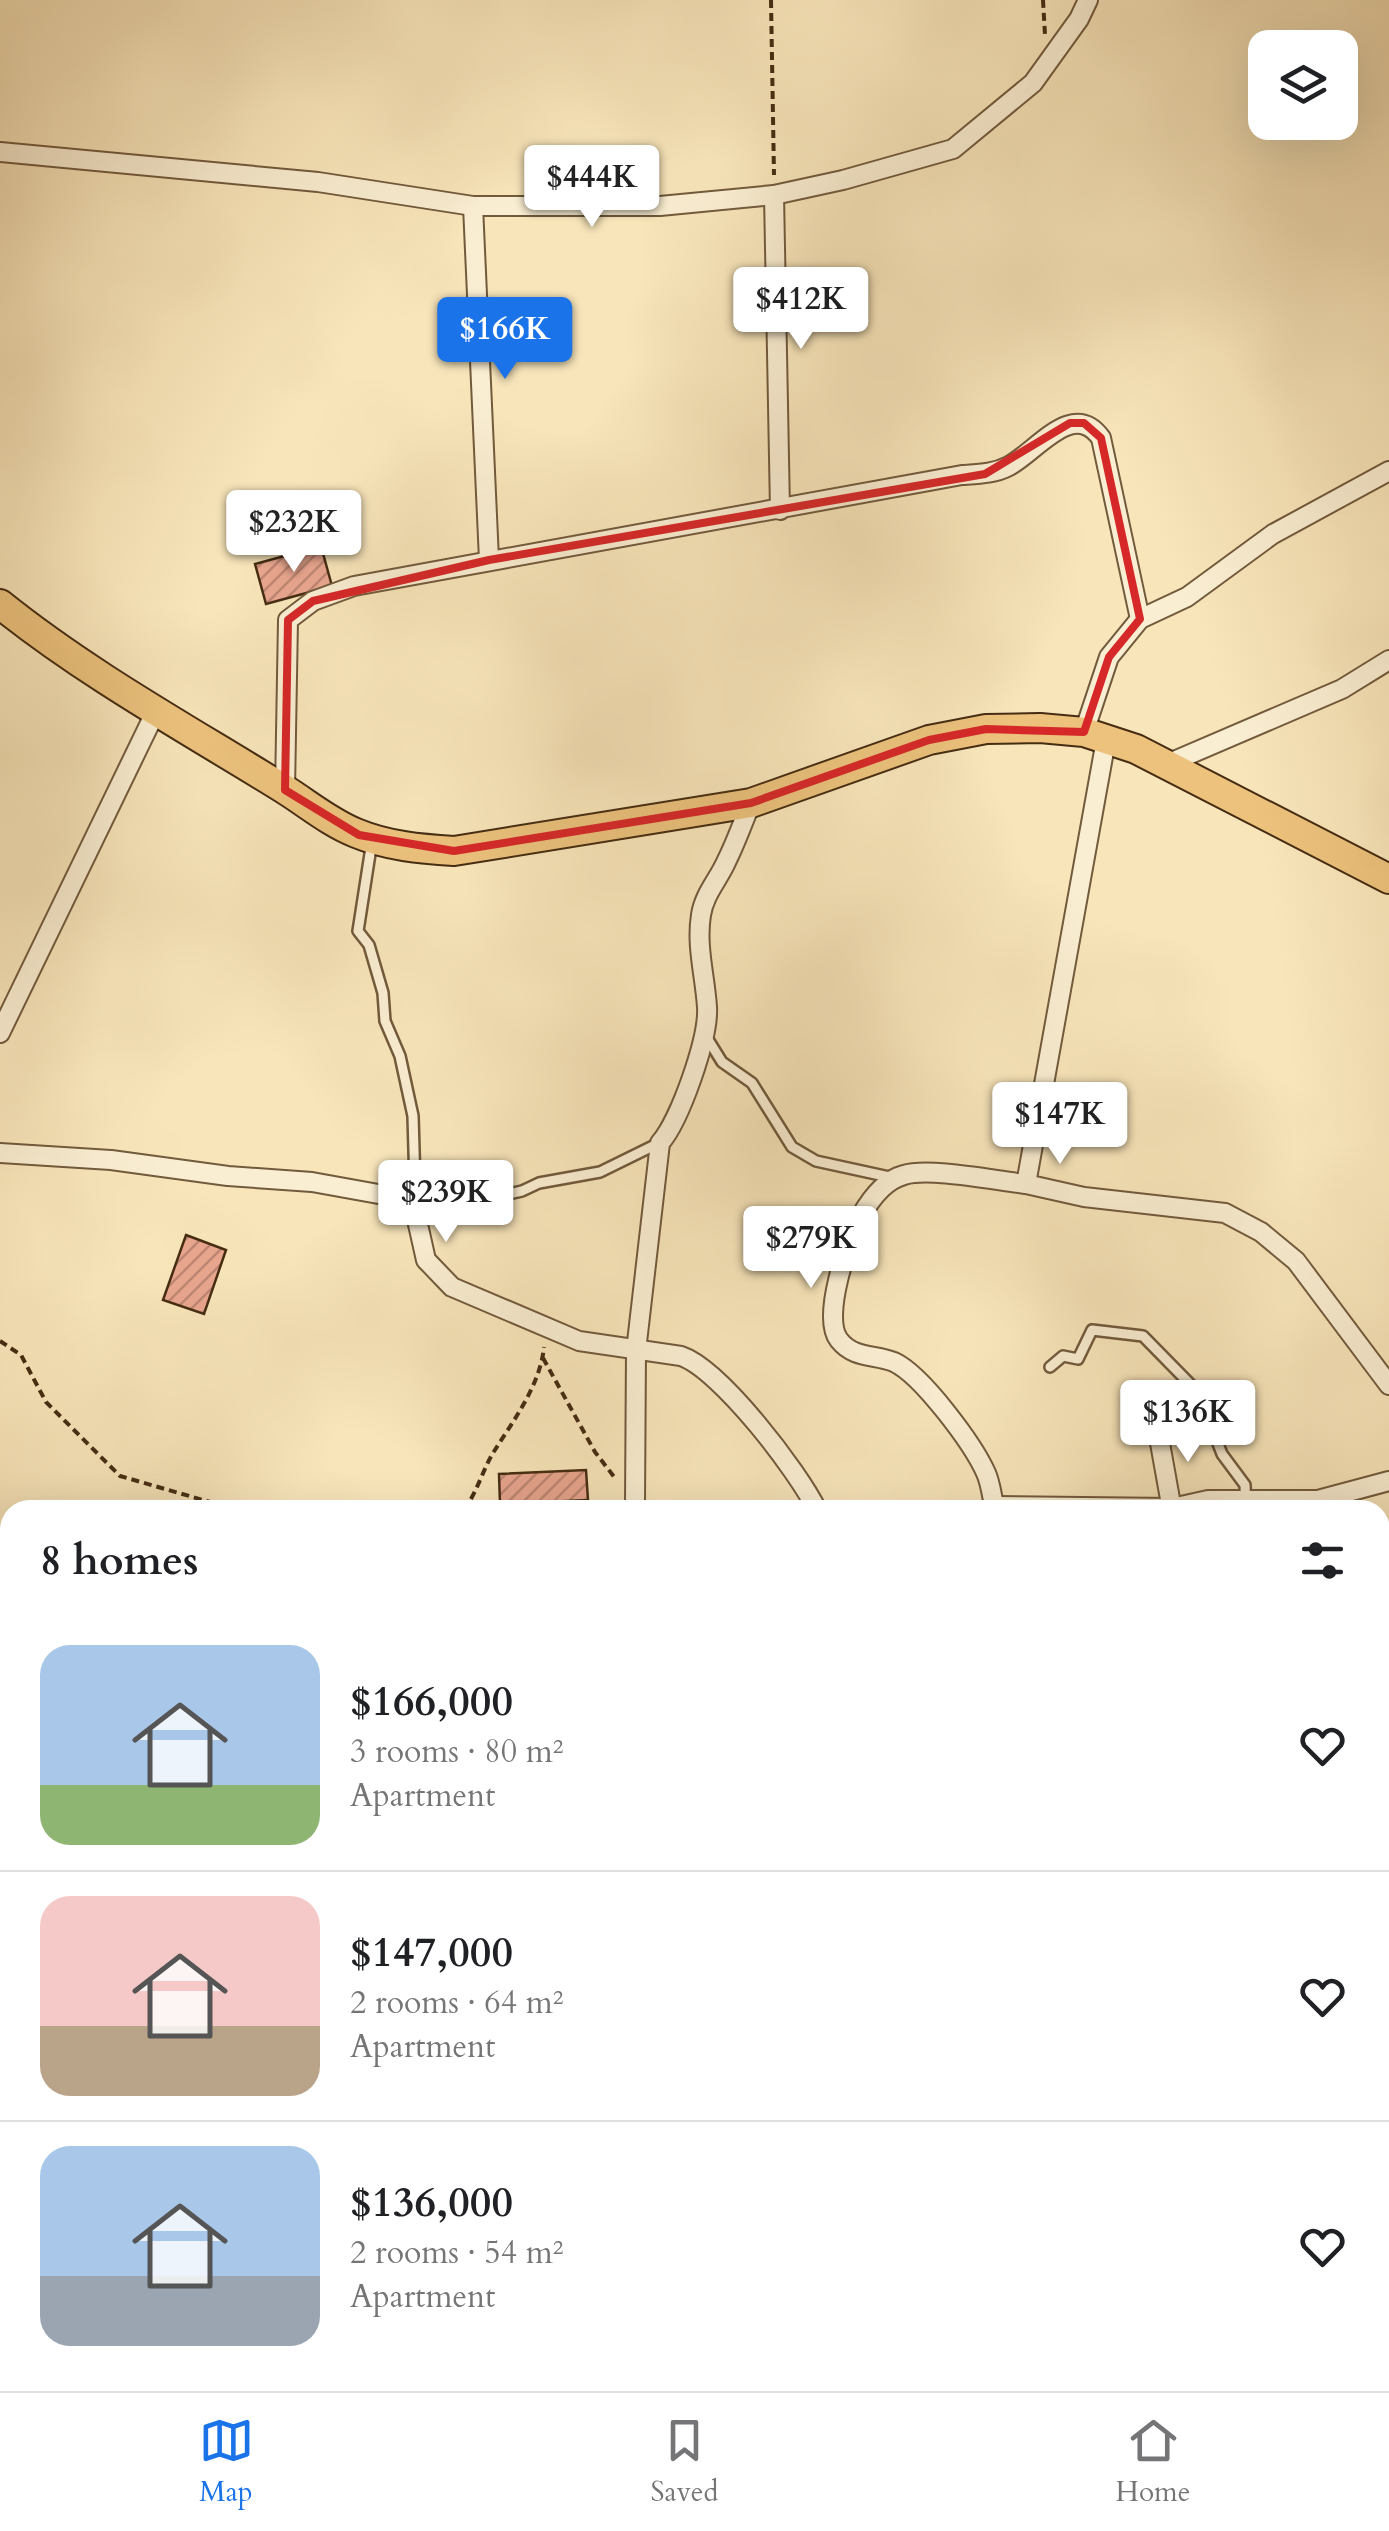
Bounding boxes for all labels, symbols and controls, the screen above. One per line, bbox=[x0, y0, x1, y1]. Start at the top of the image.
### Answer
map controls bbox=[1248, 30, 1358, 140]
button: layers bbox=[1248, 30, 1358, 140]
pin: $444K bbox=[522, 145, 662, 230]
text: $444K bbox=[546, 155, 638, 199]
pin: $412K bbox=[731, 267, 871, 352]
text: $412K bbox=[755, 277, 847, 321]
pin: $166K bbox=[435, 297, 575, 382]
text: $166K bbox=[459, 307, 551, 351]
pin: $232K bbox=[224, 490, 364, 575]
text: $232K bbox=[248, 500, 340, 544]
pin: $147K bbox=[990, 1082, 1130, 1167]
text: $147K bbox=[1014, 1092, 1106, 1136]
pin: $239K bbox=[376, 1160, 516, 1245]
text: $239K bbox=[400, 1170, 492, 1214]
pin: $279K bbox=[741, 1206, 881, 1291]
text: $279K bbox=[765, 1216, 857, 1260]
pin: $136K bbox=[1118, 1380, 1258, 1465]
text: $136K bbox=[1142, 1390, 1234, 1434]
text: 8 homes bbox=[40, 1532, 198, 1589]
icon: filters bbox=[1295, 1533, 1350, 1588]
text: $166,000 bbox=[350, 1673, 513, 1730]
icon: home bbox=[120, 1685, 240, 1805]
icon: heart bbox=[1295, 1718, 1350, 1773]
text: 3 rooms · 80 m² bbox=[350, 1730, 563, 1774]
text: Apartment bbox=[350, 1774, 495, 1818]
text: $147,000 bbox=[350, 1924, 513, 1981]
icon: home bbox=[120, 1936, 240, 2056]
icon: heart bbox=[1295, 1969, 1350, 2024]
text: 2 rooms · 64 m² bbox=[350, 1981, 563, 2025]
text: Apartment bbox=[350, 2025, 495, 2069]
text: $136,000 bbox=[350, 2174, 513, 2231]
icon: home bbox=[120, 2186, 240, 2306]
icon: heart bbox=[1295, 2219, 1350, 2274]
text: 2 rooms · 54 m² bbox=[350, 2231, 563, 2275]
text: Apartment bbox=[350, 2275, 495, 2319]
tab: Map bbox=[199, 2413, 254, 2511]
tab: Saved bbox=[651, 2413, 718, 2511]
tab: Home bbox=[1116, 2413, 1190, 2511]

